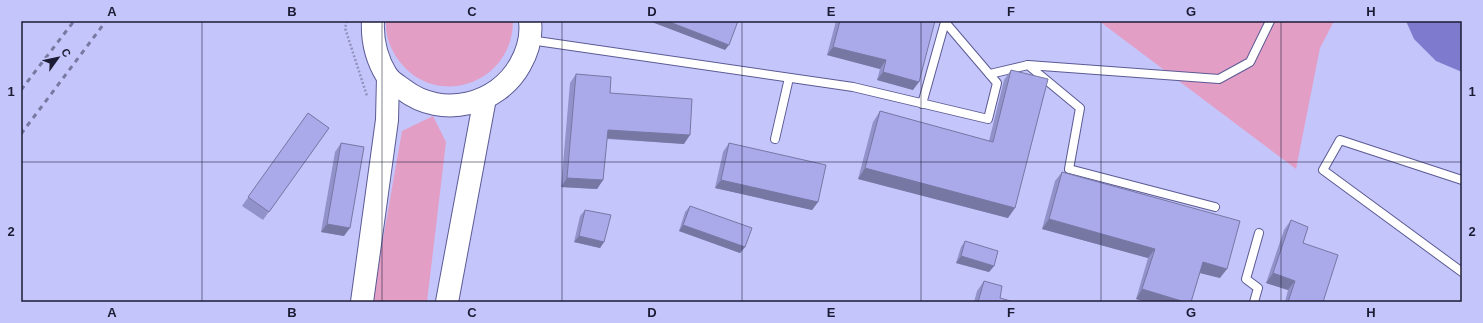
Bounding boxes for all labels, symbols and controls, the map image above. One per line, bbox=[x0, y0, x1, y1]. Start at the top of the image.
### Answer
text: A bbox=[107, 4, 117, 19]
text: B bbox=[287, 4, 297, 19]
text: C bbox=[467, 4, 477, 19]
text: D bbox=[647, 4, 657, 19]
text: E bbox=[827, 4, 836, 19]
text: F bbox=[1007, 4, 1015, 19]
text: G bbox=[1186, 4, 1196, 19]
text: H bbox=[1366, 4, 1376, 19]
north arrow bbox=[38, 38, 78, 78]
text: С bbox=[59, 46, 74, 59]
text: 1 bbox=[7, 84, 15, 99]
text: 1 bbox=[1468, 84, 1476, 99]
text: 2 bbox=[7, 224, 15, 239]
text: 2 bbox=[1468, 224, 1476, 239]
text: A bbox=[107, 305, 117, 320]
text: B bbox=[287, 305, 297, 320]
text: C bbox=[467, 305, 477, 320]
text: D bbox=[647, 305, 657, 320]
text: E bbox=[827, 305, 836, 320]
text: F bbox=[1007, 305, 1015, 320]
text: G bbox=[1186, 305, 1196, 320]
text: H bbox=[1366, 305, 1376, 320]

